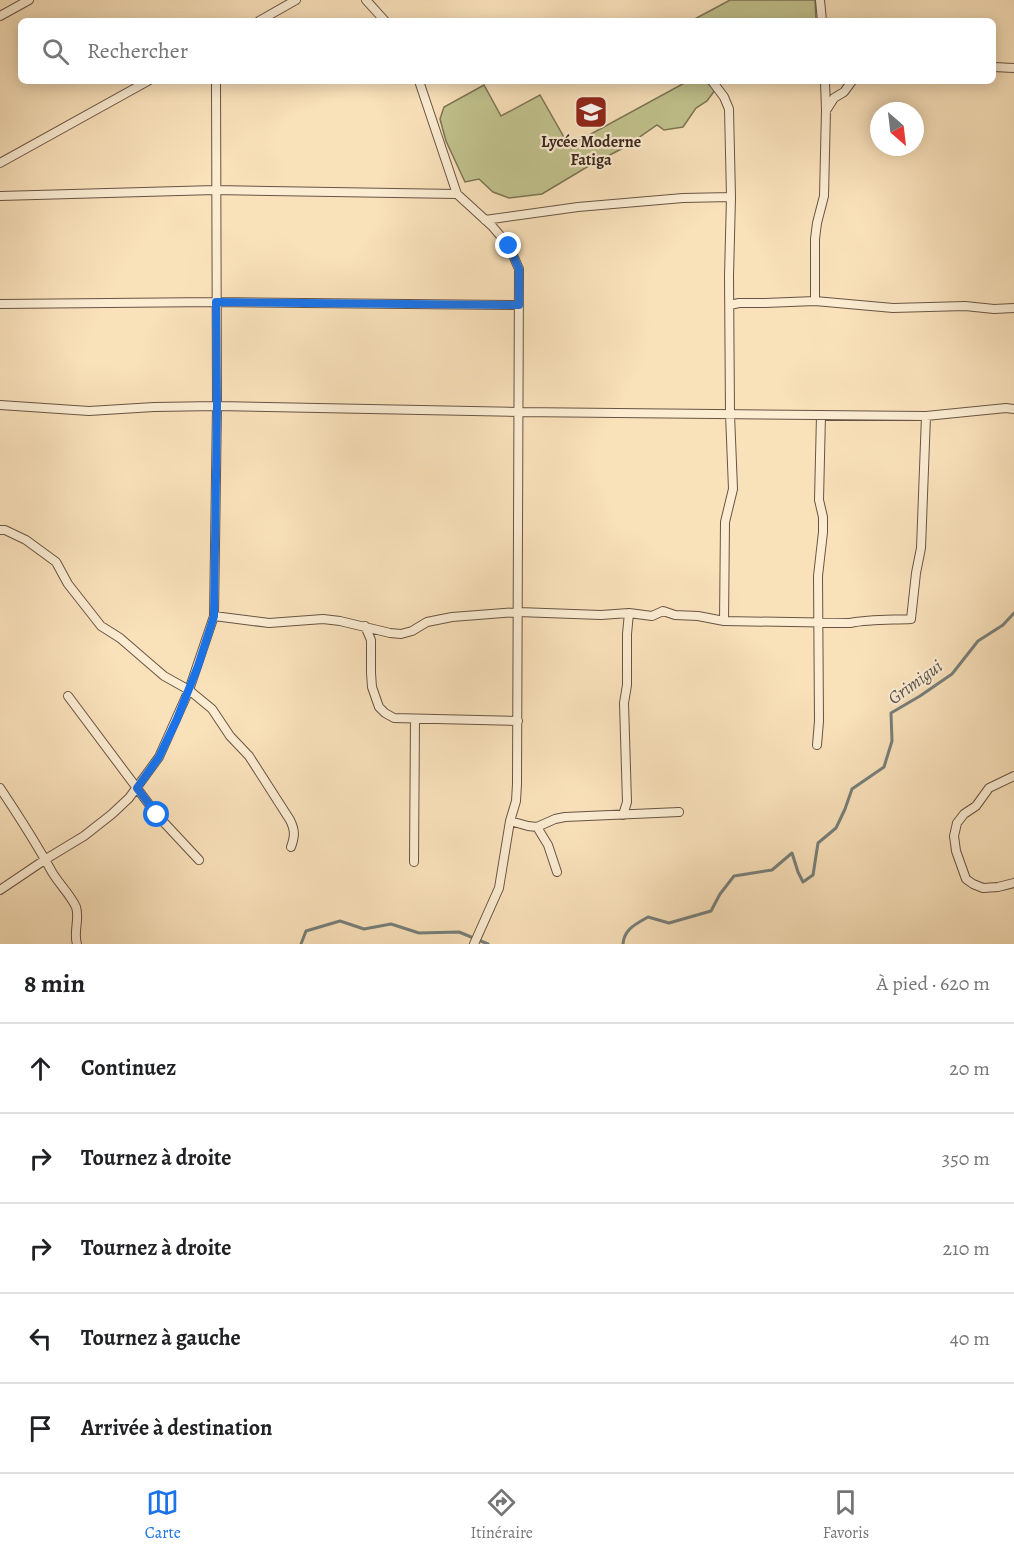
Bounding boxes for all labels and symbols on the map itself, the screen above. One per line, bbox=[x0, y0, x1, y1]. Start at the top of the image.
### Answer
school or university icon: Lycée Moderne Fatiga bbox=[573, 94, 609, 130]
north arrow bbox=[870, 102, 924, 156]
place label: Lycée Moderne Fatiga bbox=[541, 131, 641, 171]
route end bbox=[495, 232, 521, 258]
water label: Grimigui bbox=[883, 654, 947, 710]
route start bbox=[143, 801, 169, 827]

